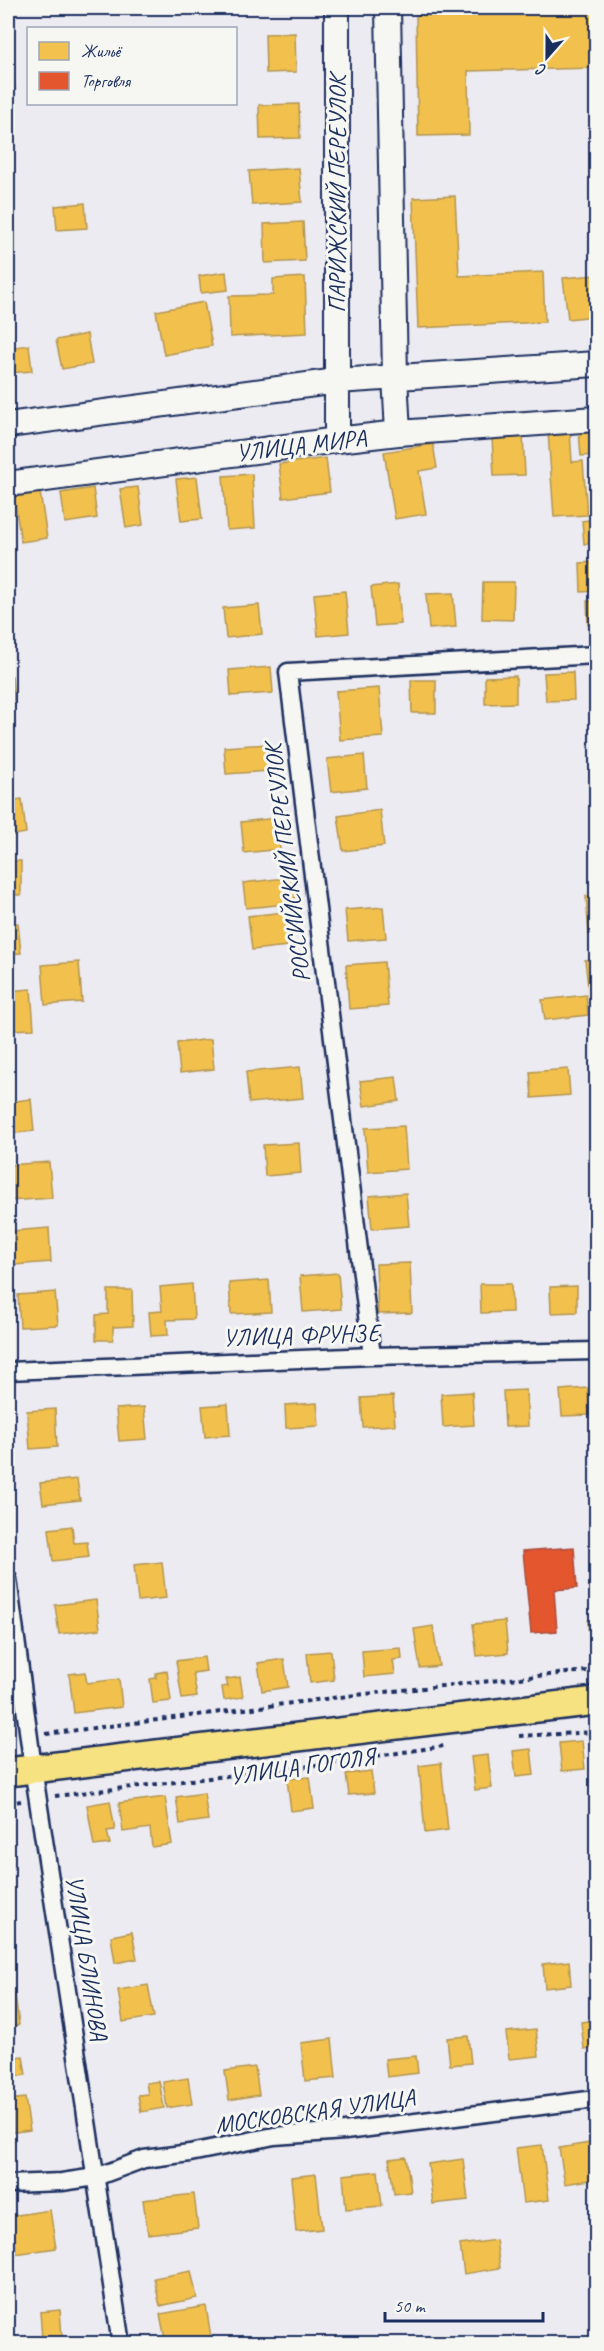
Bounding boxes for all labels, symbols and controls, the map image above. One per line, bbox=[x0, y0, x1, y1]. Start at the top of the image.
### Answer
legend bbox=[27, 27, 237, 105]
north arrow bbox=[517, 27, 577, 87]
text: Жильё bbox=[81, 40, 123, 62]
text: С bbox=[533, 59, 549, 81]
text: Торговля bbox=[81, 70, 132, 92]
street label: ПАРИЖСКИЙ ПЕРЕУЛОК bbox=[322, 70, 352, 313]
street label: УЛИЦА МИРА bbox=[234, 422, 369, 468]
street label: РОССИЙСКИЙ ПЕРЕУЛОК bbox=[257, 737, 316, 984]
street label: УЛИЦА ФРУНЗЕ bbox=[222, 1317, 383, 1353]
street label: УЛИЦА ГОГОЛЯ bbox=[228, 1741, 380, 1791]
street label: УЛИЦА БЛИНОВА bbox=[59, 1873, 115, 2044]
street label: МОСКОВСКАЯ УЛИЦА bbox=[213, 2082, 418, 2140]
scale bar bbox=[385, 2285, 542, 2323]
text: 50 m bbox=[394, 2295, 427, 2317]

